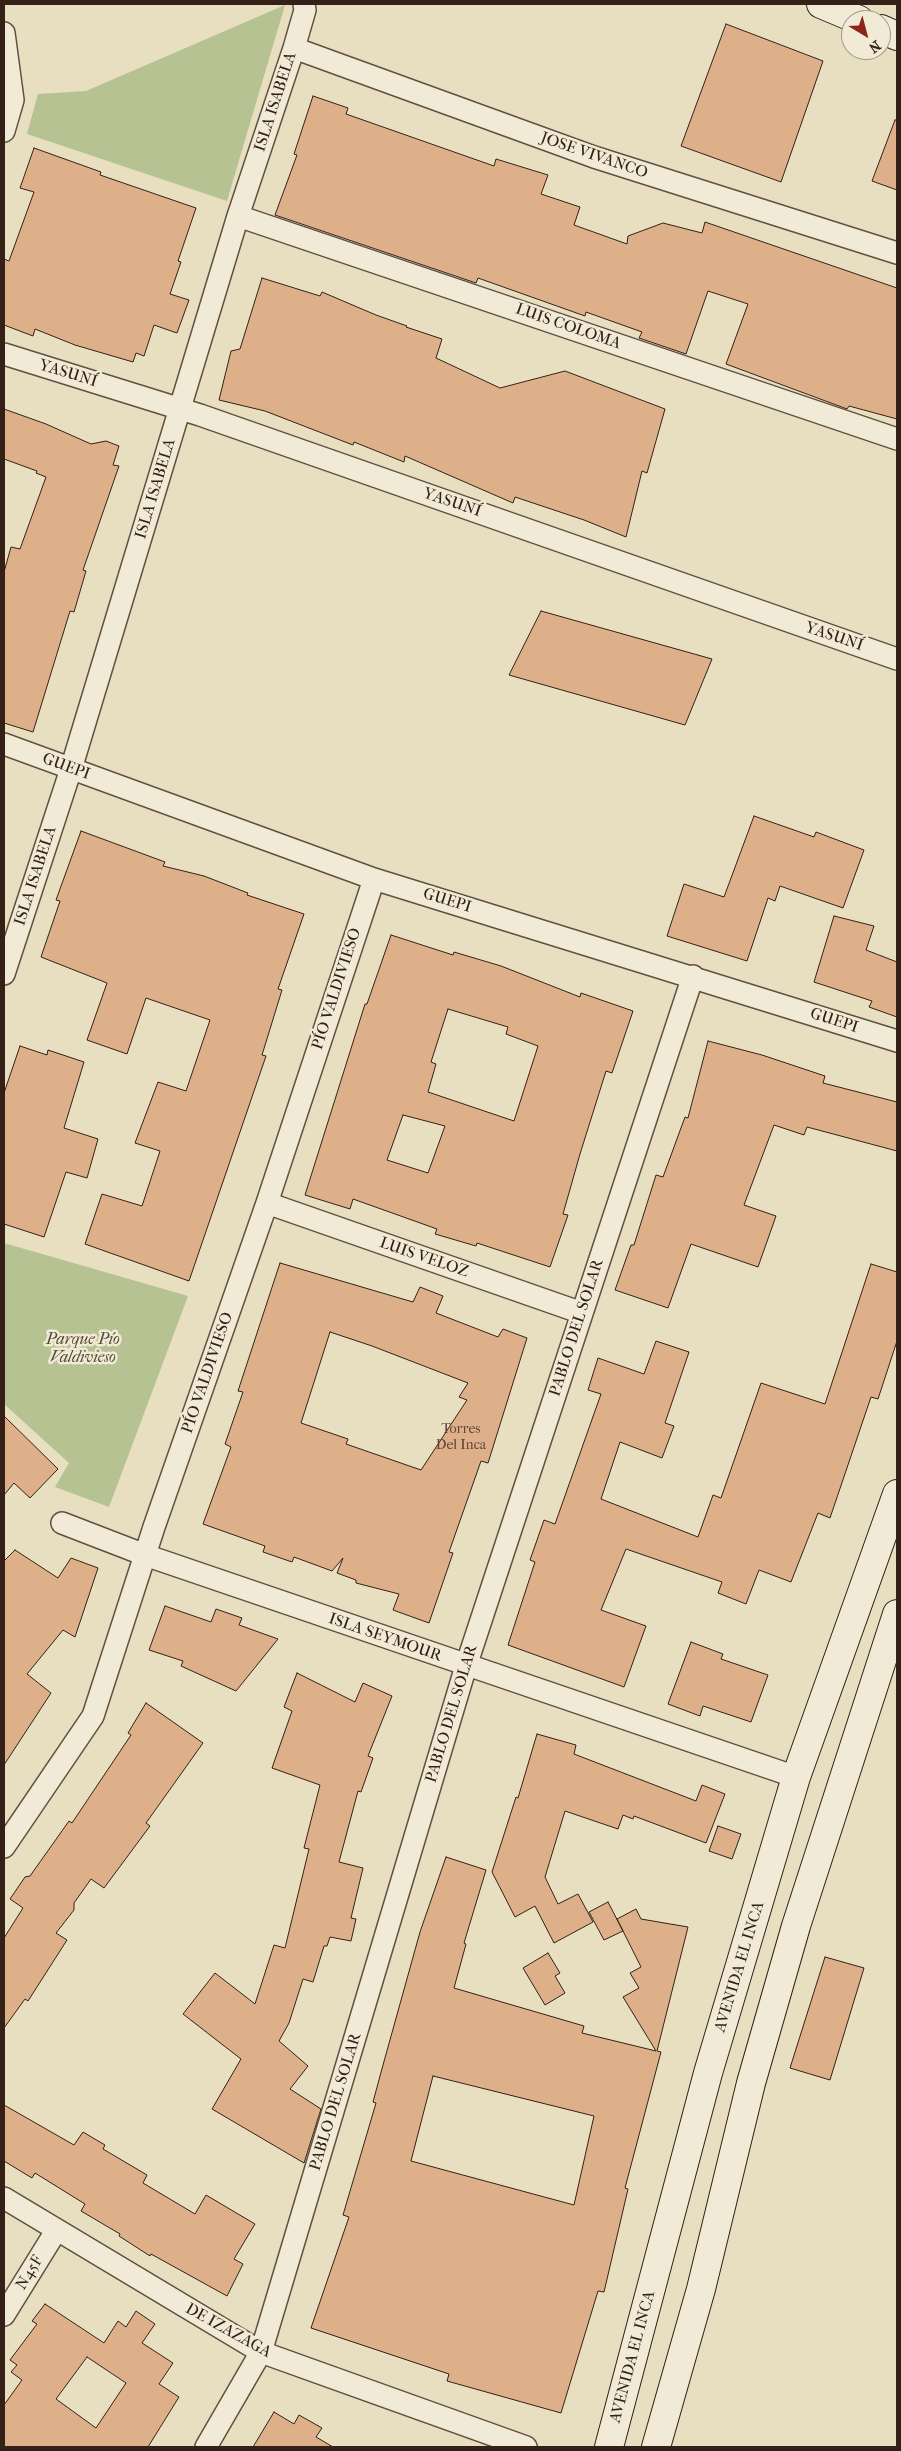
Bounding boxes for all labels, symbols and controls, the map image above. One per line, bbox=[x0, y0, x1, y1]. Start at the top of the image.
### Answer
north arrow bbox=[841, 10, 891, 60]
text: N bbox=[865, 37, 884, 57]
street label: ISLA ISABELA bbox=[251, 50, 301, 154]
street label: JOSE VIVANCO bbox=[538, 129, 650, 183]
street label: LUIS COLOMA bbox=[513, 300, 623, 354]
street label: YASUNÍ bbox=[37, 356, 99, 392]
street label: ISLA ISABELA bbox=[132, 437, 180, 541]
street label: YASUNÍ bbox=[421, 484, 483, 522]
street label: YASUNÍ bbox=[803, 618, 865, 656]
street label: GUEPI bbox=[40, 750, 92, 784]
street label: ISLA ISABELA bbox=[11, 824, 61, 928]
street label: GUEPI bbox=[421, 885, 473, 917]
street label: PÍO VALDIVIESO bbox=[308, 926, 366, 1052]
street label: GUEPI bbox=[808, 1004, 860, 1038]
street label: LUIS VELOZ bbox=[377, 1234, 471, 1282]
street label: PABLO DEL SOLAR bbox=[546, 1257, 608, 1399]
street label: PÍO VALDIVIESO bbox=[178, 1310, 238, 1436]
park label: Parque Pío Valdivieso bbox=[46, 1330, 120, 1368]
house number: Torres Del Inca bbox=[436, 1422, 486, 1454]
street label: ISLA SEYMOUR bbox=[326, 1610, 444, 1666]
street label: PABLO DEL SOLAR bbox=[422, 1643, 482, 1785]
street label: AVENIDA EL INCA bbox=[711, 1899, 769, 2035]
street label: PABLO DEL SOLAR bbox=[306, 2031, 366, 2173]
street label: N45F bbox=[12, 2252, 48, 2294]
street label: AVENIDA EL INCA bbox=[606, 2289, 660, 2425]
street label: DE IZAZAGA bbox=[182, 2300, 274, 2362]

